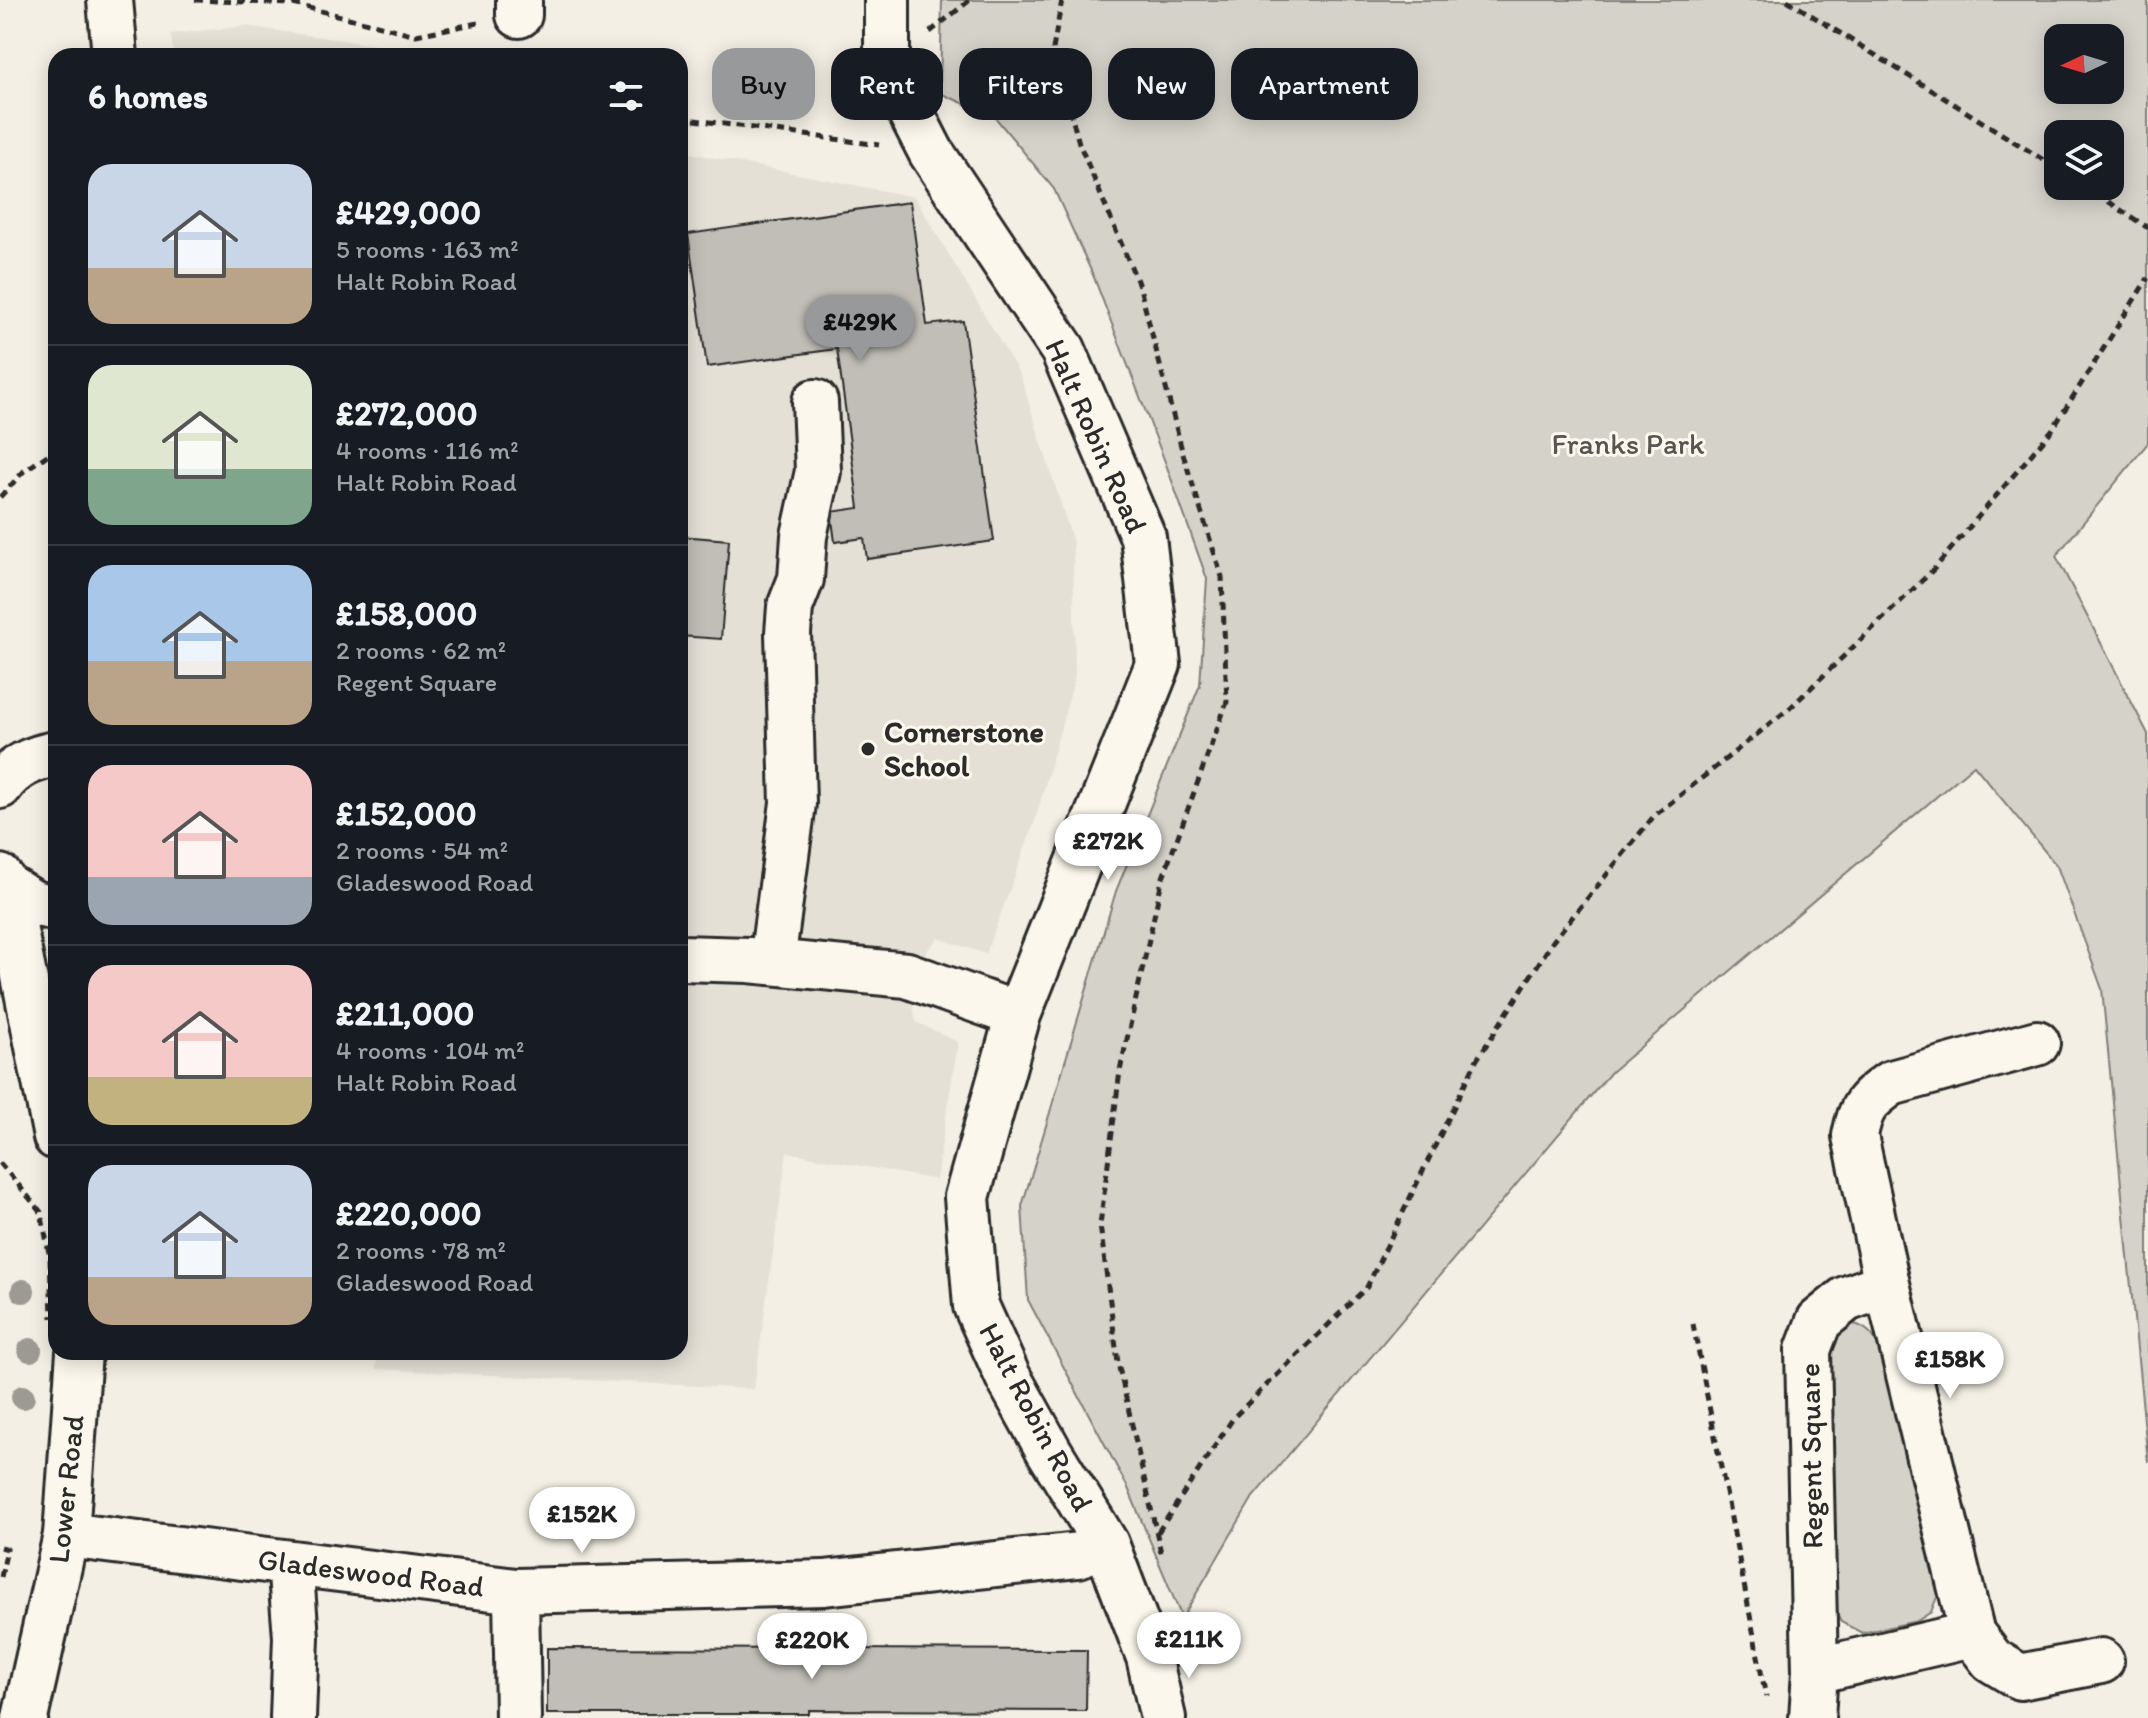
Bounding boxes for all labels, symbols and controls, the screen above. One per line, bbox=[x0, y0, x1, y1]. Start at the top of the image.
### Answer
north arrow bbox=[2044, 24, 2124, 104]
map controls bbox=[2044, 24, 2124, 200]
chip: Buy bbox=[712, 48, 815, 120]
chip: Rent bbox=[831, 48, 943, 120]
chip: Filters bbox=[959, 48, 1092, 120]
chip: New bbox=[1108, 48, 1215, 120]
chip: Apartment bbox=[1231, 48, 1418, 120]
icon: filters bbox=[604, 74, 648, 118]
text: 6 homes bbox=[88, 76, 208, 117]
button: layers bbox=[2044, 120, 2124, 200]
text: £429,000 bbox=[336, 192, 481, 233]
icon: home bbox=[152, 196, 248, 292]
text: 5 rooms · 163 m² bbox=[336, 233, 519, 265]
text: Halt Robin Road bbox=[336, 265, 517, 297]
pin: £429K bbox=[804, 295, 916, 363]
text: £429K bbox=[823, 305, 897, 337]
street label: Halt Robin Road bbox=[1037, 333, 1156, 538]
text: £272,000 bbox=[336, 393, 478, 434]
icon: home bbox=[152, 397, 248, 493]
park label: Franks Park bbox=[1552, 425, 1705, 462]
text: 4 rooms · 116 m² bbox=[336, 434, 519, 466]
text: Halt Robin Road bbox=[336, 466, 517, 498]
text: £158,000 bbox=[336, 593, 477, 634]
icon: home bbox=[152, 597, 248, 693]
text: 2 rooms · 62 m² bbox=[336, 634, 506, 666]
text: Regent Square bbox=[336, 666, 497, 698]
place label: Cornerstone School bbox=[884, 713, 1044, 784]
marker: Cornerstone School bbox=[859, 740, 877, 758]
text: £152,000 bbox=[336, 793, 477, 834]
icon: home bbox=[152, 797, 248, 893]
pin: £272K bbox=[1052, 814, 1164, 882]
text: £272K bbox=[1073, 824, 1143, 856]
text: 2 rooms · 54 m² bbox=[336, 834, 508, 866]
text: Gladeswood Road bbox=[336, 866, 533, 898]
text: £211,000 bbox=[336, 993, 475, 1034]
icon: home bbox=[152, 997, 248, 1093]
text: 4 rooms · 104 m² bbox=[336, 1034, 524, 1066]
text: Halt Robin Road bbox=[336, 1066, 517, 1098]
text: £220,000 bbox=[336, 1193, 482, 1234]
icon: home bbox=[152, 1197, 248, 1293]
text: 2 rooms · 78 m² bbox=[336, 1234, 506, 1266]
text: Gladeswood Road bbox=[336, 1266, 533, 1298]
street label: Halt Robin Road bbox=[971, 1316, 1102, 1517]
pin: £158K bbox=[1894, 1332, 2006, 1400]
text: £158K bbox=[1915, 1342, 1985, 1374]
street label: Regent Square bbox=[1790, 1363, 1831, 1549]
street label: Lower Road bbox=[39, 1413, 92, 1565]
pin: £152K bbox=[526, 1487, 638, 1555]
text: £152K bbox=[547, 1497, 617, 1529]
street label: Gladeswood Road bbox=[256, 1540, 486, 1605]
pin: £211K bbox=[1133, 1612, 1245, 1680]
pin: £220K bbox=[756, 1613, 868, 1681]
text: £211K bbox=[1155, 1622, 1223, 1654]
text: £220K bbox=[775, 1623, 849, 1655]

